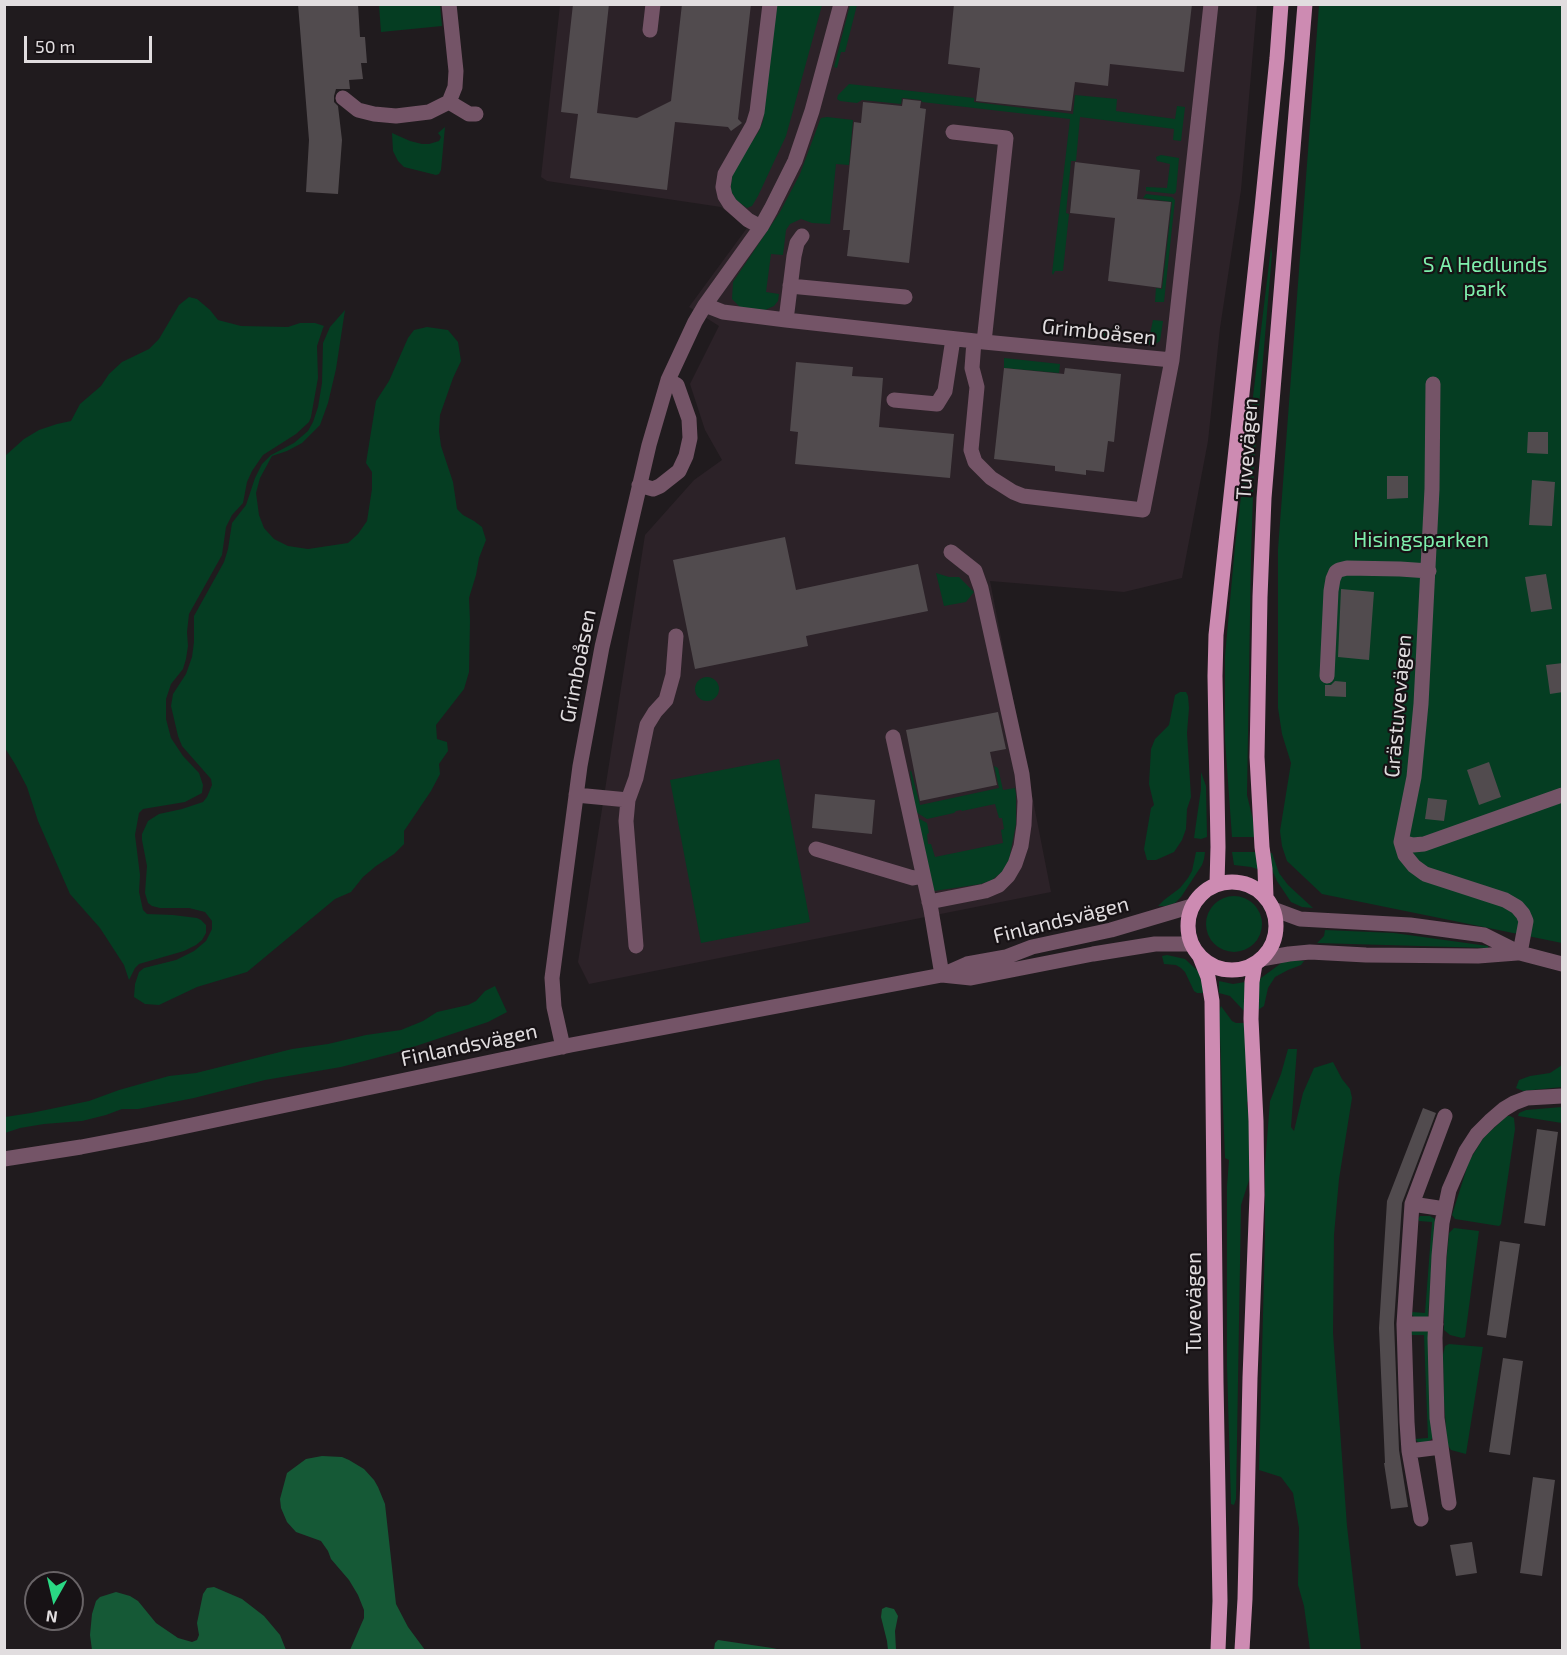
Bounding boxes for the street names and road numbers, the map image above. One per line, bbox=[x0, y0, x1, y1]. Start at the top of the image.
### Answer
street label: Grimboåsen bbox=[1041, 313, 1157, 351]
street label: Tuvevägen bbox=[1231, 397, 1263, 501]
street label: Grimboåsen bbox=[555, 607, 601, 725]
street label: Grästuvevägen bbox=[1379, 633, 1417, 779]
street label: Finlandsvägen bbox=[991, 891, 1131, 949]
street label: Finlandsvägen bbox=[398, 1018, 540, 1072]
street label: Tuvevägen bbox=[1181, 1252, 1207, 1354]

